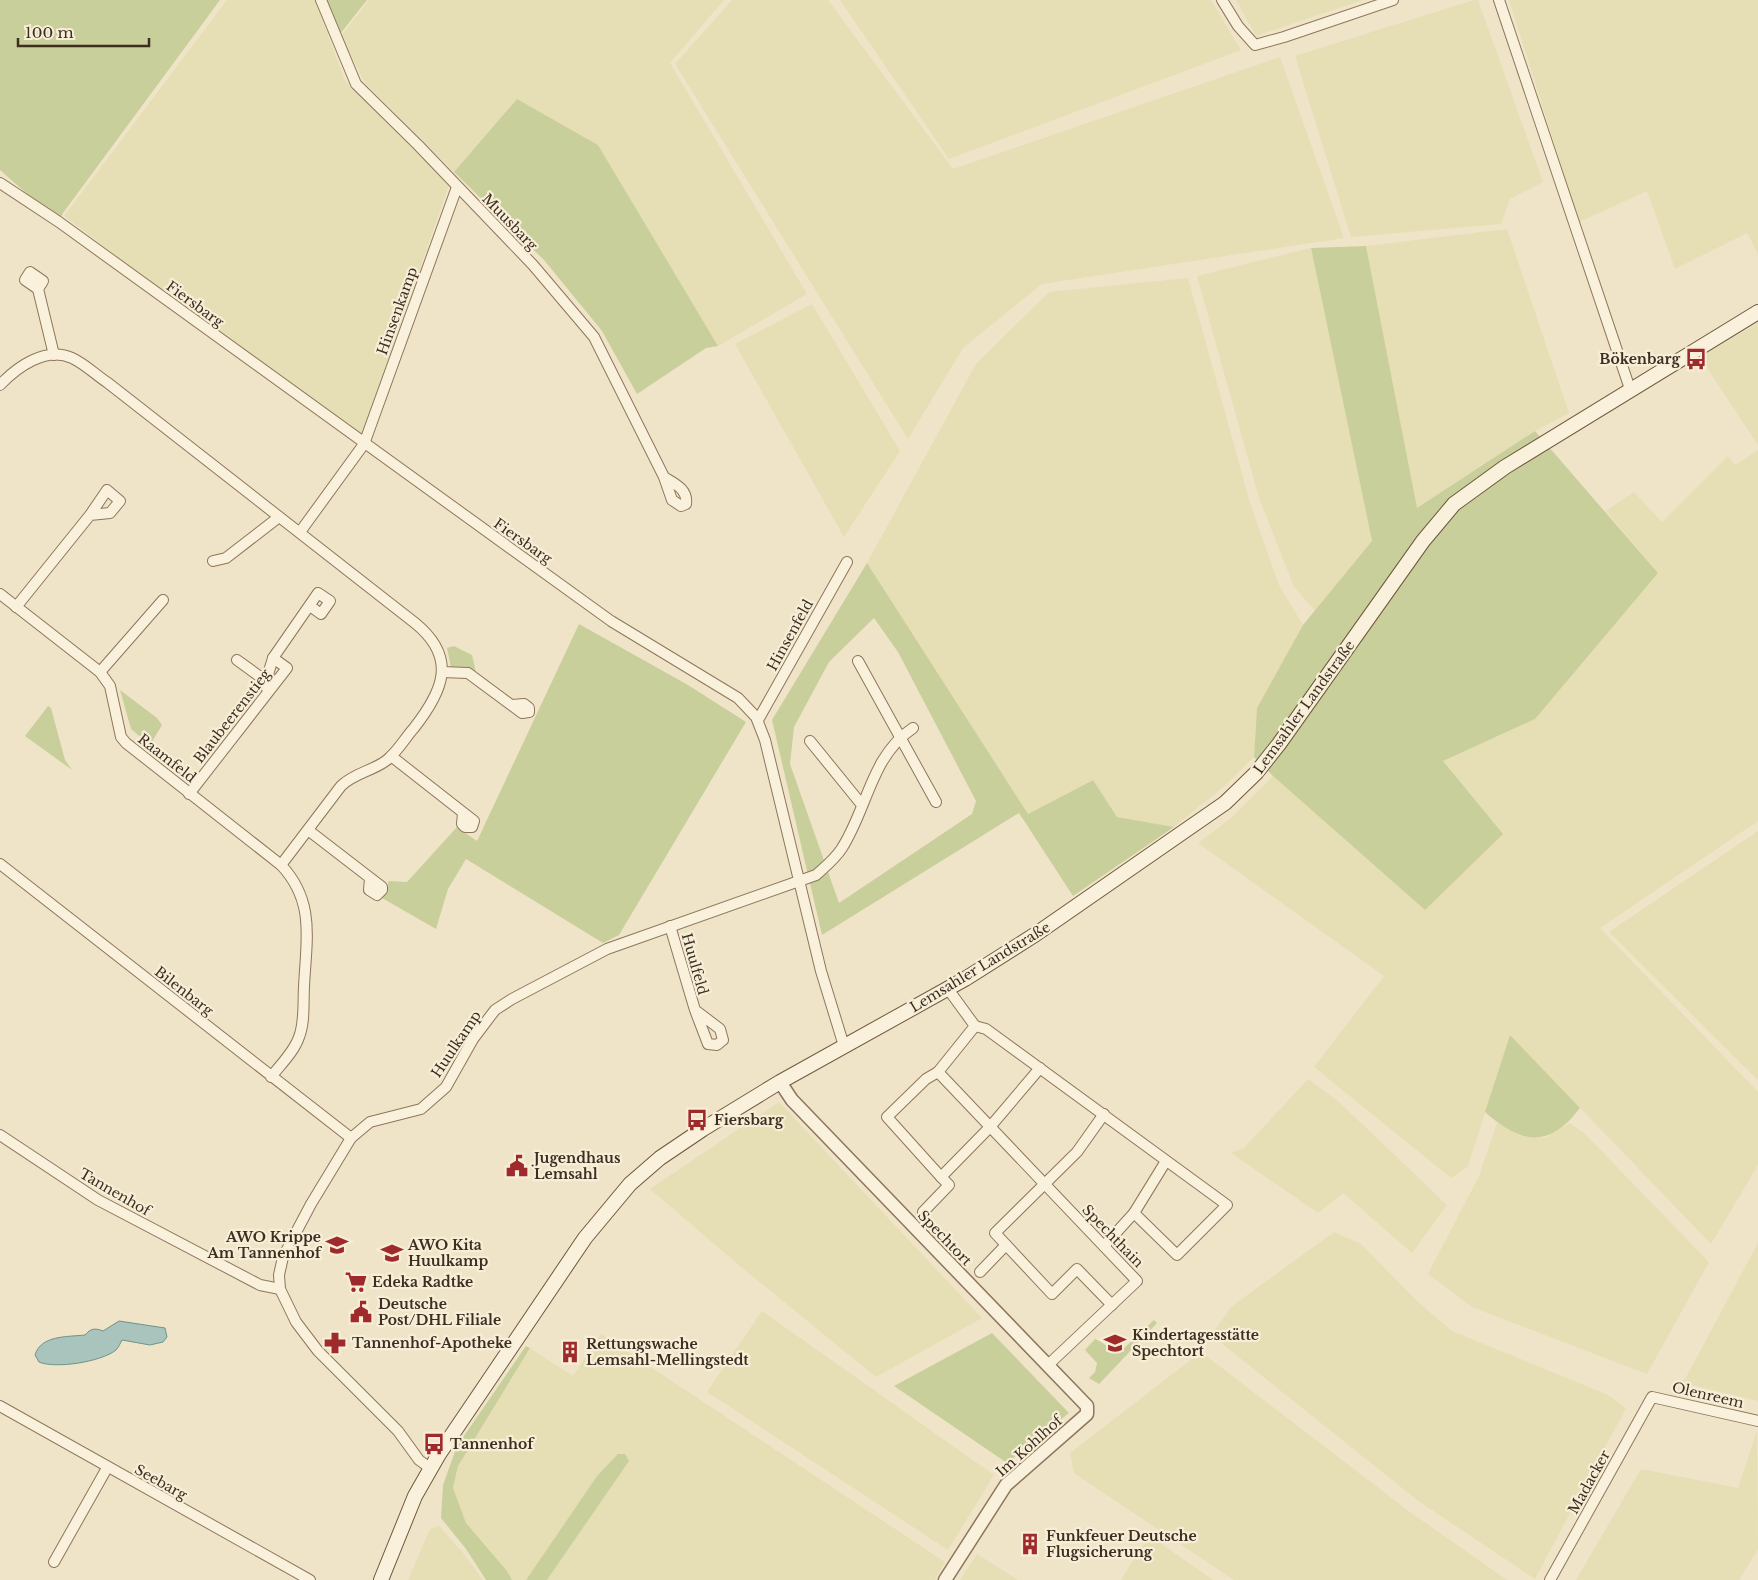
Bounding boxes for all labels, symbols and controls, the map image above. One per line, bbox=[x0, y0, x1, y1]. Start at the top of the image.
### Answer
scale bar bbox=[18, 15, 149, 47]
text: 100 m bbox=[25, 23, 74, 42]
street label: Muusbarg bbox=[478, 190, 542, 255]
street label: Hinsenkamp bbox=[373, 265, 421, 357]
street label: Fiersbarg bbox=[163, 277, 228, 331]
bus stop icon: Bökenbarg bbox=[1683, 346, 1709, 372]
place label: Bökenbarg bbox=[1599, 350, 1680, 368]
street label: Fiersbarg bbox=[490, 514, 556, 568]
street label: Hinsenfeld bbox=[763, 596, 817, 674]
street label: Lemsahler Landstraße bbox=[1250, 637, 1358, 777]
street label: Blaubeerenstieg bbox=[190, 665, 275, 767]
street label: Raamfeld bbox=[134, 730, 200, 787]
street label: Lemsahler Landstraße bbox=[907, 918, 1053, 1016]
street label: Huulfeld bbox=[678, 931, 713, 998]
street label: Bilenbarg bbox=[151, 962, 217, 1020]
street label: Huulkamp bbox=[427, 1007, 485, 1081]
bus stop icon: Fiersbarg bbox=[684, 1107, 710, 1133]
place label: Fiersbarg bbox=[714, 1111, 784, 1129]
place label: Jugendhaus Lemsahl bbox=[531, 1149, 621, 1183]
public building icon: Jugendhaus Lemsahl bbox=[504, 1153, 530, 1179]
street label: Tannenhof bbox=[76, 1164, 156, 1221]
street label: Spechthain bbox=[1078, 1201, 1148, 1272]
street label: Spechtort bbox=[914, 1207, 976, 1270]
place label: AWO Krippe Am Tannenhof bbox=[207, 1228, 323, 1262]
school or university icon: AWO Krippe Am Tannenhof bbox=[324, 1232, 350, 1258]
place label: AWO Kita Huulkamp bbox=[407, 1236, 489, 1270]
school or university icon: AWO Kita Huulkamp bbox=[379, 1240, 405, 1266]
supermarket icon: Edeka Radtke bbox=[343, 1269, 369, 1295]
place label: Edeka Radtke bbox=[372, 1273, 473, 1291]
place label: Deutsche Post/DHL Filiale bbox=[378, 1295, 501, 1329]
public building icon: Deutsche Post/DHL Filiale bbox=[348, 1299, 374, 1325]
place label: Kindertagesstätte Spechtort bbox=[1132, 1326, 1259, 1360]
pharmacy icon: Tannenhof-Apotheke bbox=[322, 1330, 348, 1356]
school or university icon: Kindertagesstätte Spechtort bbox=[1102, 1330, 1128, 1356]
place label: Tannenhof-Apotheke bbox=[352, 1334, 512, 1352]
place label: Rettungswache Lemsahl-Mellingstedt bbox=[586, 1335, 749, 1369]
building icon: Rettungswache Lemsahl-Mellingstedt bbox=[557, 1339, 583, 1365]
street label: Olenreem bbox=[1670, 1378, 1746, 1412]
street label: Im Kohlhof bbox=[992, 1410, 1068, 1481]
bus stop icon: Tannenhof bbox=[421, 1431, 447, 1457]
place label: Tannenhof bbox=[450, 1435, 535, 1453]
street label: Madacker bbox=[1564, 1447, 1614, 1517]
street label: Seebarg bbox=[132, 1460, 191, 1504]
place label: Funkfeuer Deutsche Flugsicherung bbox=[1046, 1527, 1197, 1561]
building icon: Funkfeuer Deutsche Flugsicherung bbox=[1017, 1531, 1043, 1557]

